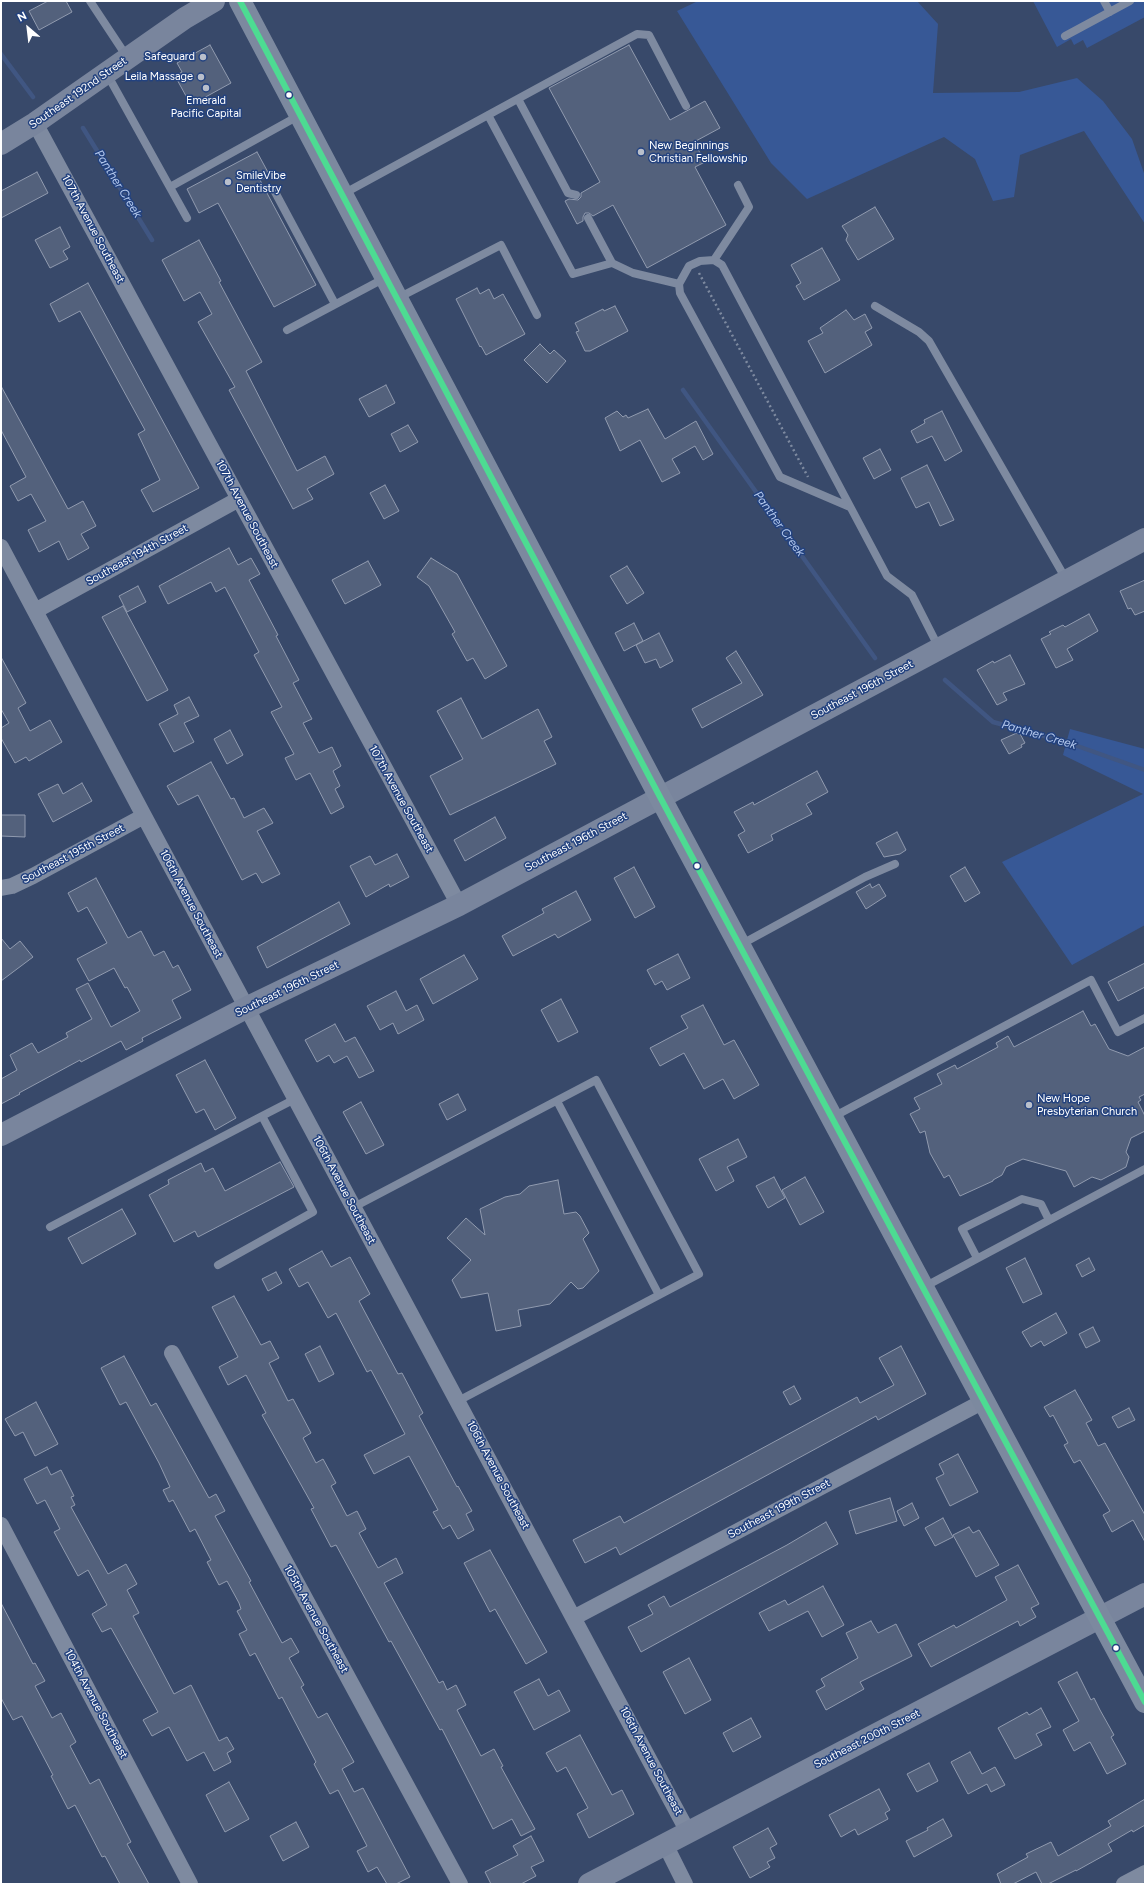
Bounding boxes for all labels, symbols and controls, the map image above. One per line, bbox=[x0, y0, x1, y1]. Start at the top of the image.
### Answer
north arrow bbox=[8, 8, 48, 48]
text: N bbox=[15, 9, 29, 25]
place label: Safeguard bbox=[144, 50, 195, 64]
marker: Safeguard bbox=[198, 52, 208, 62]
street label: Southeast 192nd Street bbox=[27, 54, 129, 132]
place label: Leila Massage bbox=[125, 70, 193, 84]
marker: Leila Massage bbox=[196, 72, 206, 82]
marker: Emerald Pacific Capital bbox=[201, 83, 211, 93]
unlabelled marker bbox=[284, 90, 294, 100]
place label: Emerald Pacific Capital bbox=[171, 94, 241, 120]
place label: New Beginnings Christian Fellowship bbox=[649, 139, 748, 165]
water label: Panther Creek bbox=[91, 147, 145, 221]
marker: New Beginnings Christian Fellowship bbox=[636, 147, 646, 157]
place label: SmileVibe Dentistry bbox=[236, 169, 286, 195]
street label: 107th Avenue Southeast bbox=[59, 173, 127, 285]
marker: SmileVibe Dentistry bbox=[223, 177, 233, 187]
street label: 107th Avenue Southeast bbox=[213, 458, 281, 570]
water label: Panther Creek bbox=[750, 489, 808, 559]
street label: Southeast 194th Street bbox=[84, 521, 190, 589]
street label: Southeast 196th Street bbox=[809, 657, 915, 723]
water label: Panther Creek bbox=[1000, 717, 1078, 753]
street label: 107th Avenue Southeast bbox=[366, 743, 436, 855]
street label: Southeast 196th Street bbox=[523, 809, 629, 875]
street label: Southeast 195th Street bbox=[20, 821, 126, 887]
street label: 106th Avenue Southeast bbox=[157, 847, 225, 961]
unlabelled marker bbox=[692, 861, 702, 871]
street label: Southeast 196th Street bbox=[233, 958, 341, 1020]
place label: New Hope Presbyterian Church bbox=[1037, 1092, 1137, 1118]
marker: New Hope Presbyterian Church bbox=[1024, 1100, 1034, 1110]
street label: 106th Avenue Southeast bbox=[310, 1133, 378, 1247]
street label: 106th Avenue Southeast bbox=[464, 1418, 532, 1532]
street label: Southeast 199th Street bbox=[726, 1476, 832, 1542]
street label: 105th Avenue Southeast bbox=[281, 1563, 351, 1675]
unlabelled marker bbox=[1111, 1643, 1121, 1653]
street label: 104th Avenue Southeast bbox=[62, 1647, 130, 1761]
street label: 106th Avenue Southeast bbox=[617, 1704, 685, 1818]
street label: Southeast 200th Street bbox=[812, 1707, 922, 1771]

